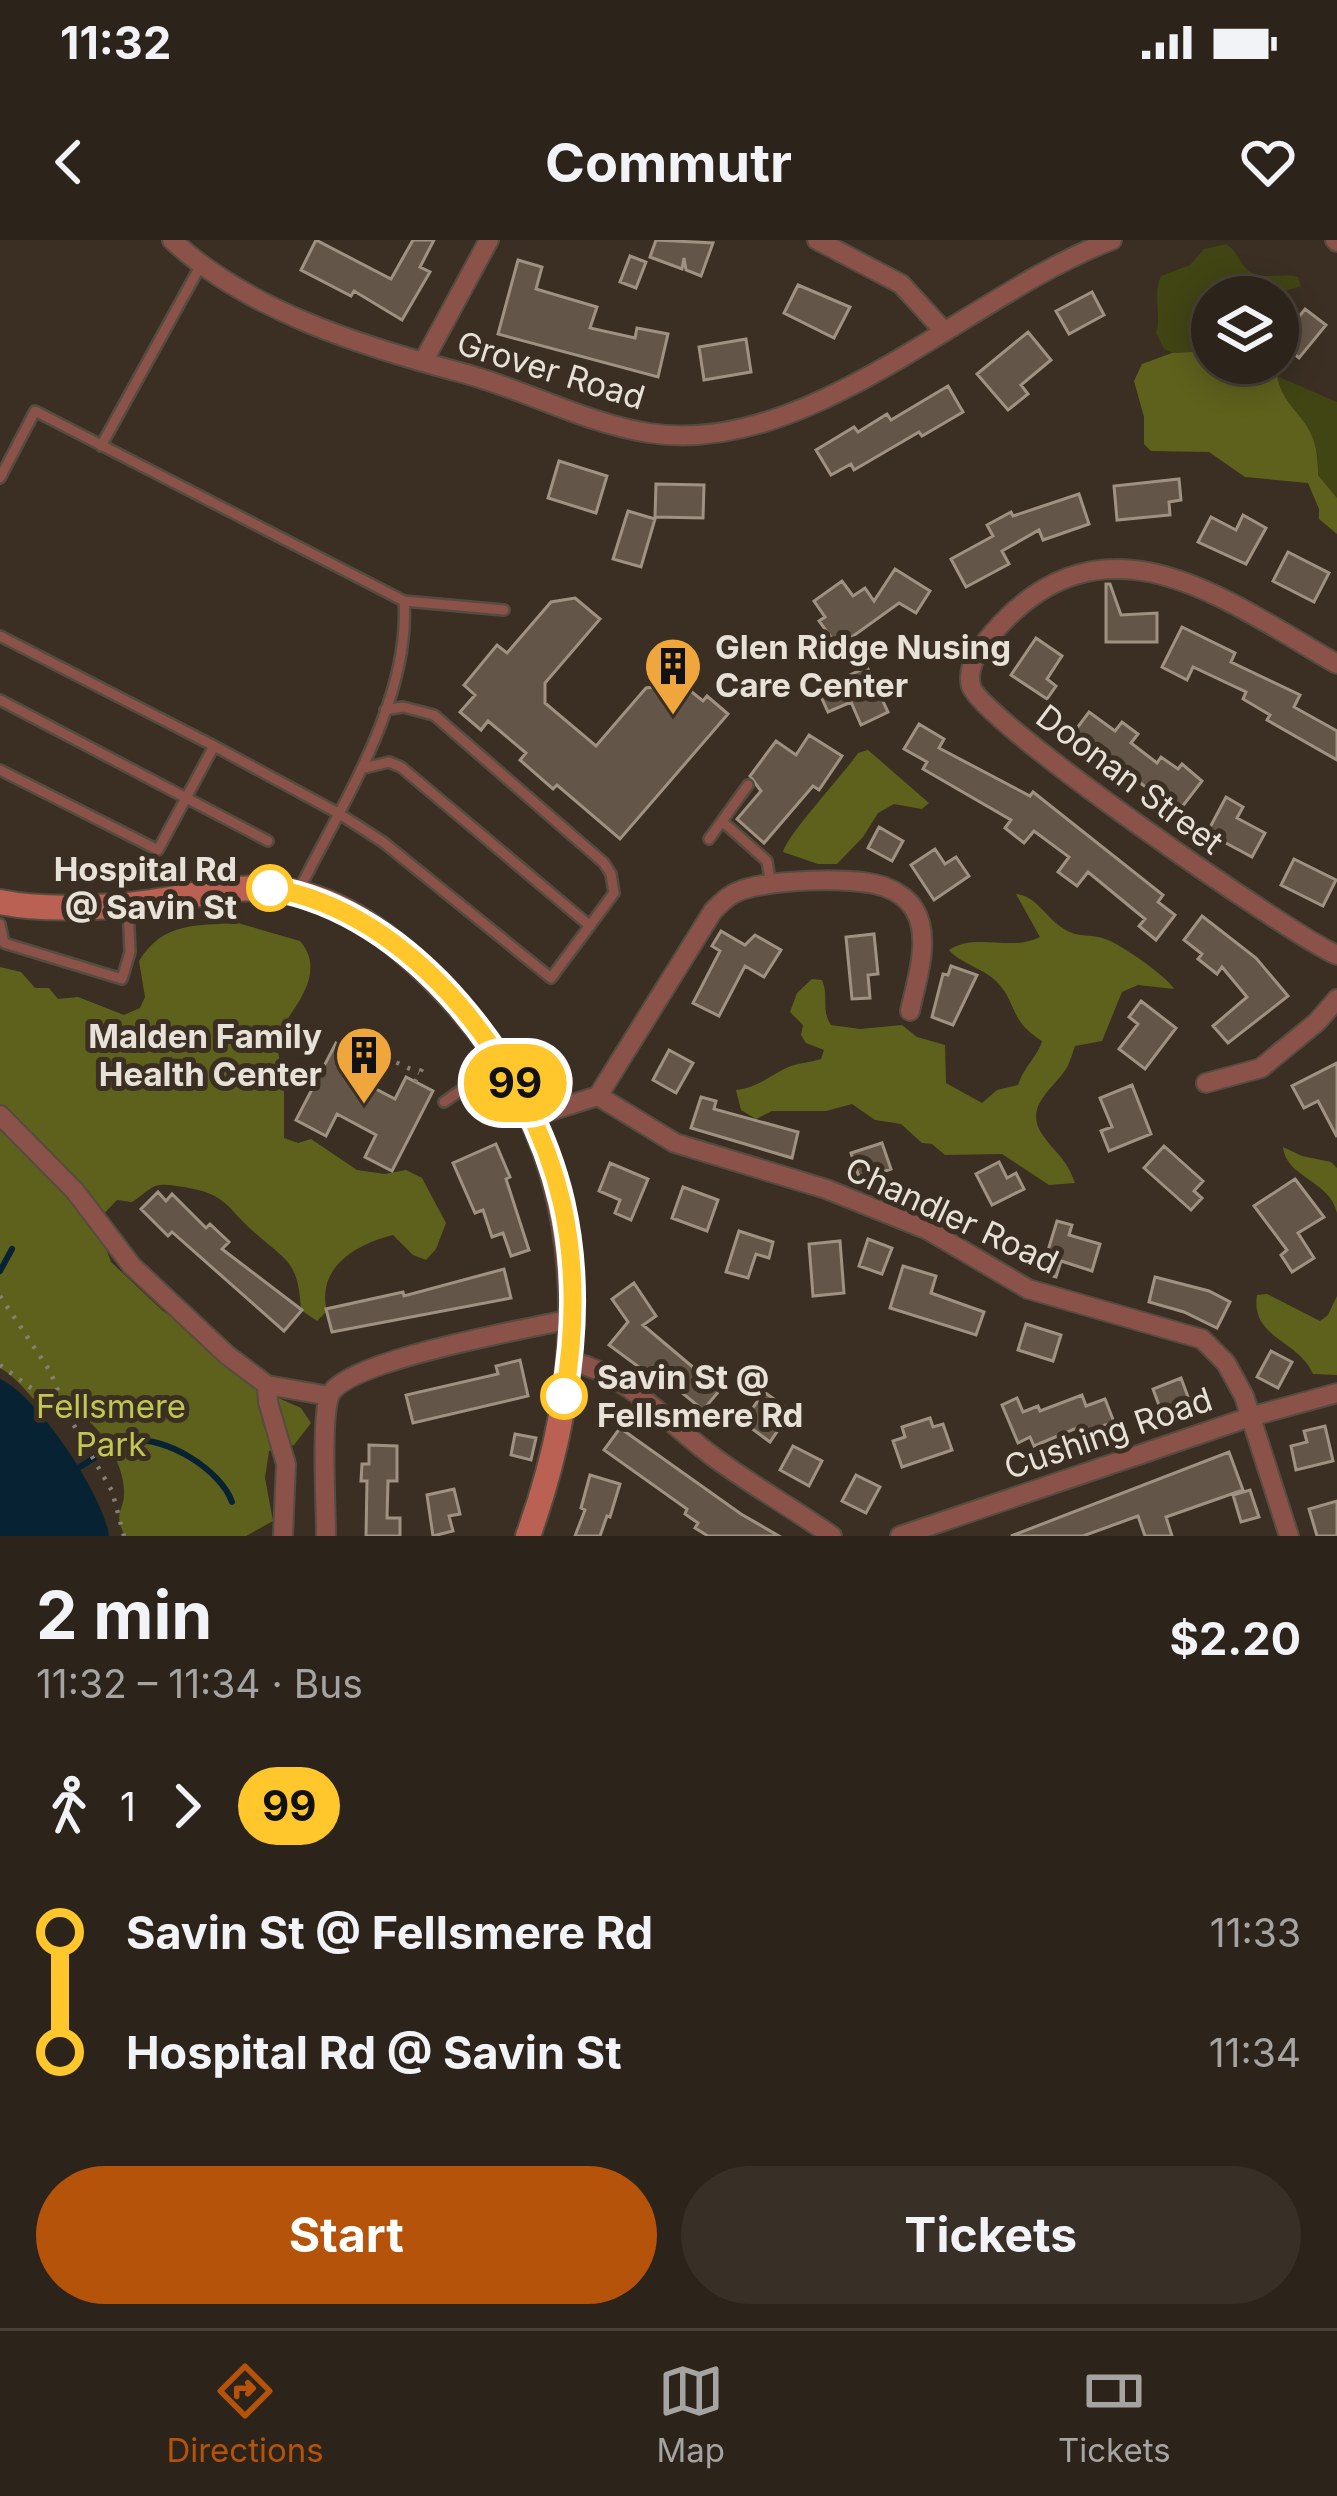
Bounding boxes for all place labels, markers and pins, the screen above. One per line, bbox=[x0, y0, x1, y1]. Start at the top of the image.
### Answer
place label: Glen Ridge Nusing Care Center bbox=[715, 627, 1011, 705]
building icon: Glen Ridge Nusing Care Center bbox=[642, 635, 704, 717]
place label: Hospital Rd @ Savin St bbox=[54, 849, 237, 927]
marker: Hospital Rd @ Savin St bbox=[248, 866, 292, 910]
place label: Malden Family Health Center bbox=[88, 1016, 322, 1094]
building icon: Malden Family Health Center bbox=[333, 1024, 395, 1106]
place label: Savin St @ Fellsmere Rd bbox=[597, 1357, 803, 1435]
marker: Savin St @ Fellsmere Rd bbox=[542, 1374, 586, 1418]

